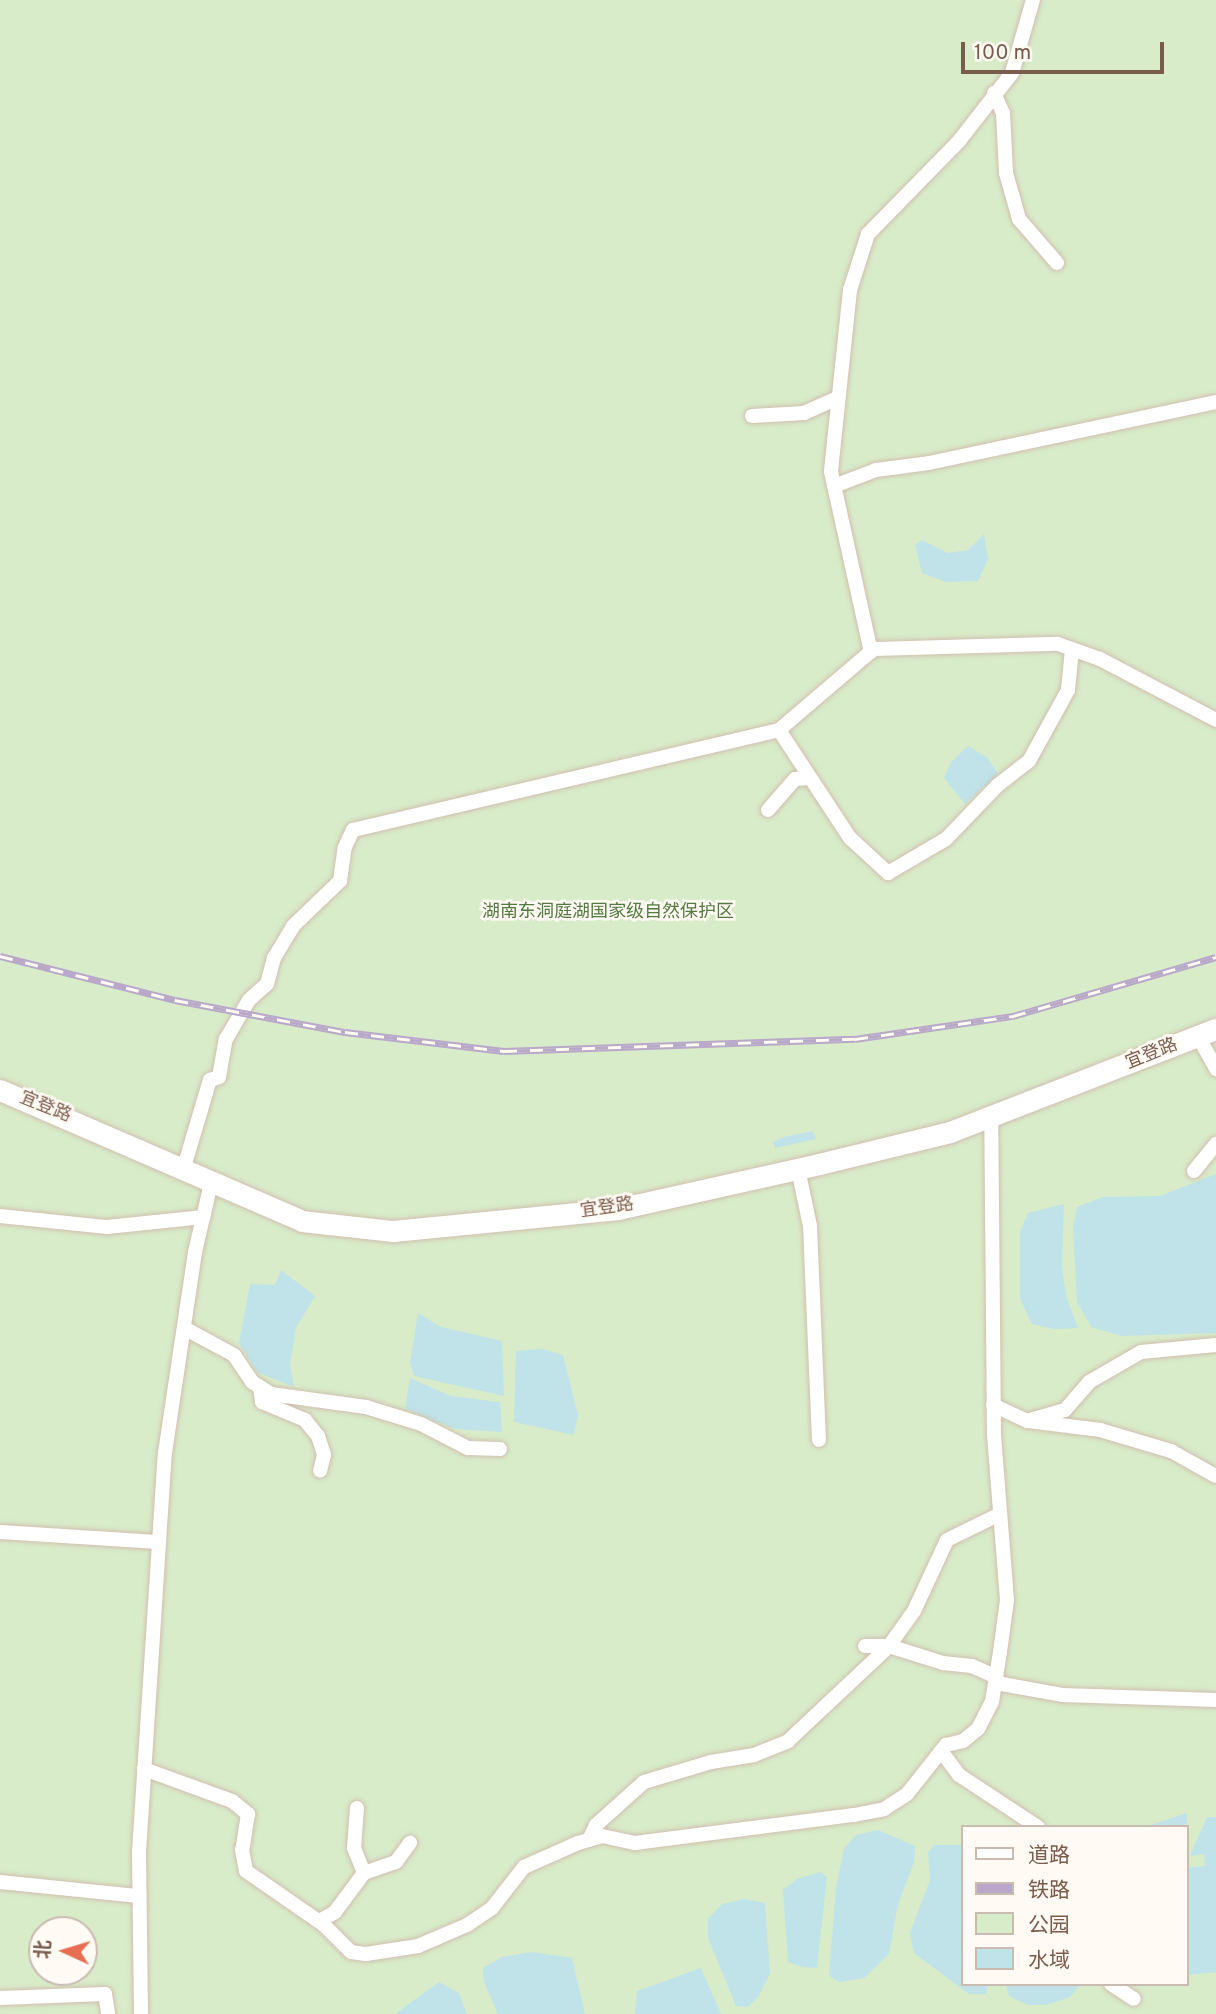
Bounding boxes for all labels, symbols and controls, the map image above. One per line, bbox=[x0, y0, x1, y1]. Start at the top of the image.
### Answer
scale bar bbox=[964, 28, 1167, 72]
text: 100 m bbox=[974, 40, 1031, 67]
park label: 湖南东洞庭湖国家级自然保护区 bbox=[482, 902, 734, 924]
street label: 宜登路 bbox=[1123, 1035, 1181, 1075]
street label: 宜登路 bbox=[16, 1088, 74, 1128]
street label: 宜登路 bbox=[579, 1195, 635, 1223]
legend bbox=[960, 1825, 1188, 1986]
text: 道路 bbox=[1028, 1843, 1070, 1870]
text: 铁路 bbox=[1028, 1878, 1070, 1905]
text: 公园 bbox=[1028, 1913, 1070, 1940]
north arrow bbox=[28, 1916, 98, 1986]
text: 北 bbox=[31, 1939, 57, 1960]
text: 水域 bbox=[1028, 1948, 1070, 1975]

